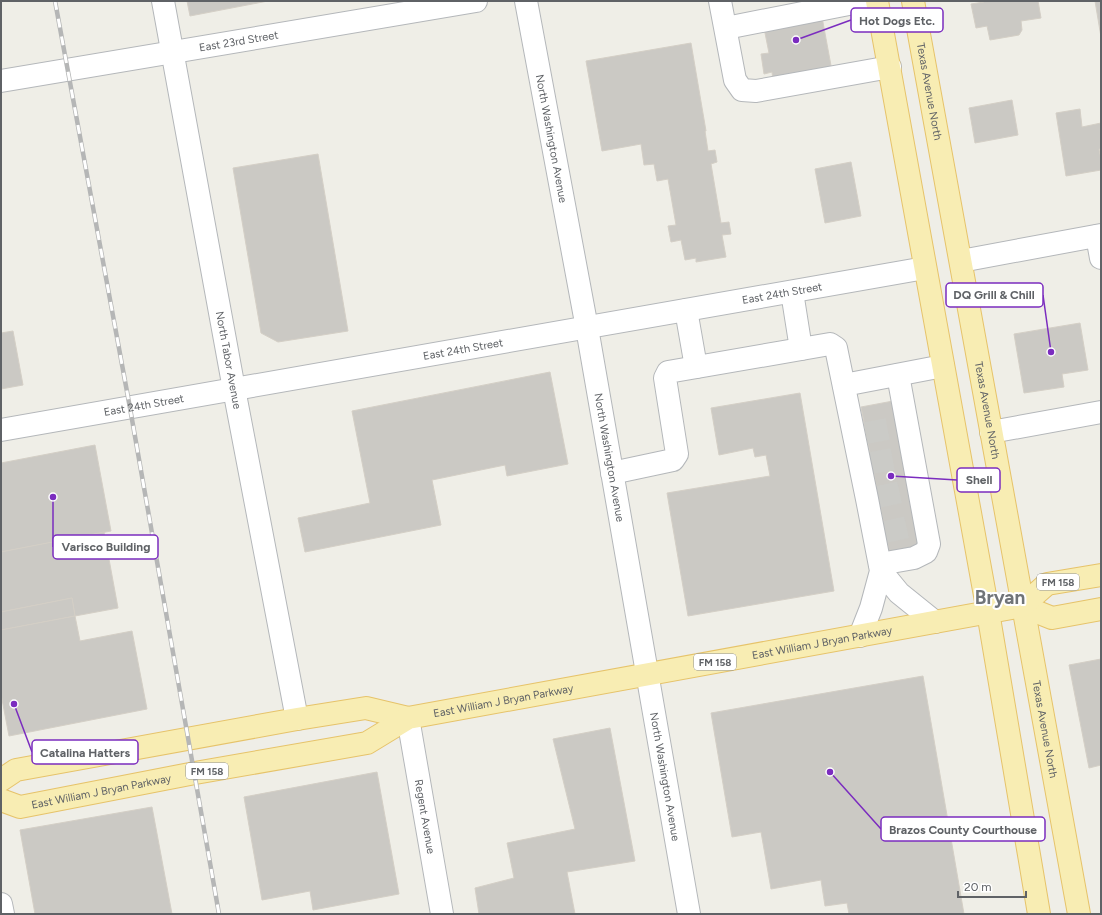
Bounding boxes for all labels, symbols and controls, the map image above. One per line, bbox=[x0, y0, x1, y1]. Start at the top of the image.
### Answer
callout: Hot Dogs Etc. bbox=[851, 8, 943, 32]
text: Hot Dogs Etc. bbox=[859, 14, 935, 28]
street label: East 23rd Street bbox=[198, 28, 279, 54]
street label: Texas Avenue North bbox=[914, 42, 945, 141]
street label: North Washington Avenue bbox=[533, 73, 570, 204]
street label: East 24th Street bbox=[741, 280, 823, 306]
callout: DQ Grill & Chill bbox=[946, 283, 1043, 307]
text: DQ Grill & Chill bbox=[953, 288, 1035, 302]
street label: North Tabor Avenue bbox=[213, 310, 244, 410]
street label: East 24th Street bbox=[422, 336, 504, 362]
street label: Texas Avenue North bbox=[972, 360, 1003, 460]
street label: East 24th Street bbox=[103, 392, 185, 418]
street label: North Washington Avenue bbox=[592, 392, 627, 523]
callout: Shell bbox=[957, 468, 1000, 492]
text: Shell bbox=[966, 473, 992, 487]
callout: Varisco Building bbox=[53, 535, 158, 559]
text: Varisco Building bbox=[62, 540, 150, 554]
road number: FM 158 bbox=[1037, 574, 1079, 590]
district label: Bryan bbox=[975, 586, 1025, 609]
street label: East William J Bryan Parkway bbox=[751, 623, 893, 662]
road number: FM 158 bbox=[694, 654, 736, 670]
street label: Texas Avenue North bbox=[1030, 679, 1060, 779]
street label: East William J Bryan Parkway bbox=[432, 681, 575, 720]
street label: North Washington Avenue bbox=[647, 711, 683, 842]
callout: Catalina Hatters bbox=[32, 740, 138, 764]
text: Catalina Hatters bbox=[40, 746, 130, 760]
road number: FM 158 bbox=[186, 763, 228, 779]
street label: East William J Bryan Parkway bbox=[30, 771, 172, 811]
street label: Regent Avenue bbox=[412, 778, 438, 855]
callout: Brazos County Courthouse bbox=[881, 817, 1045, 841]
text: Brazos County Courthouse bbox=[889, 823, 1037, 837]
scale bar bbox=[958, 873, 1026, 899]
text: 20 m bbox=[964, 880, 992, 894]

